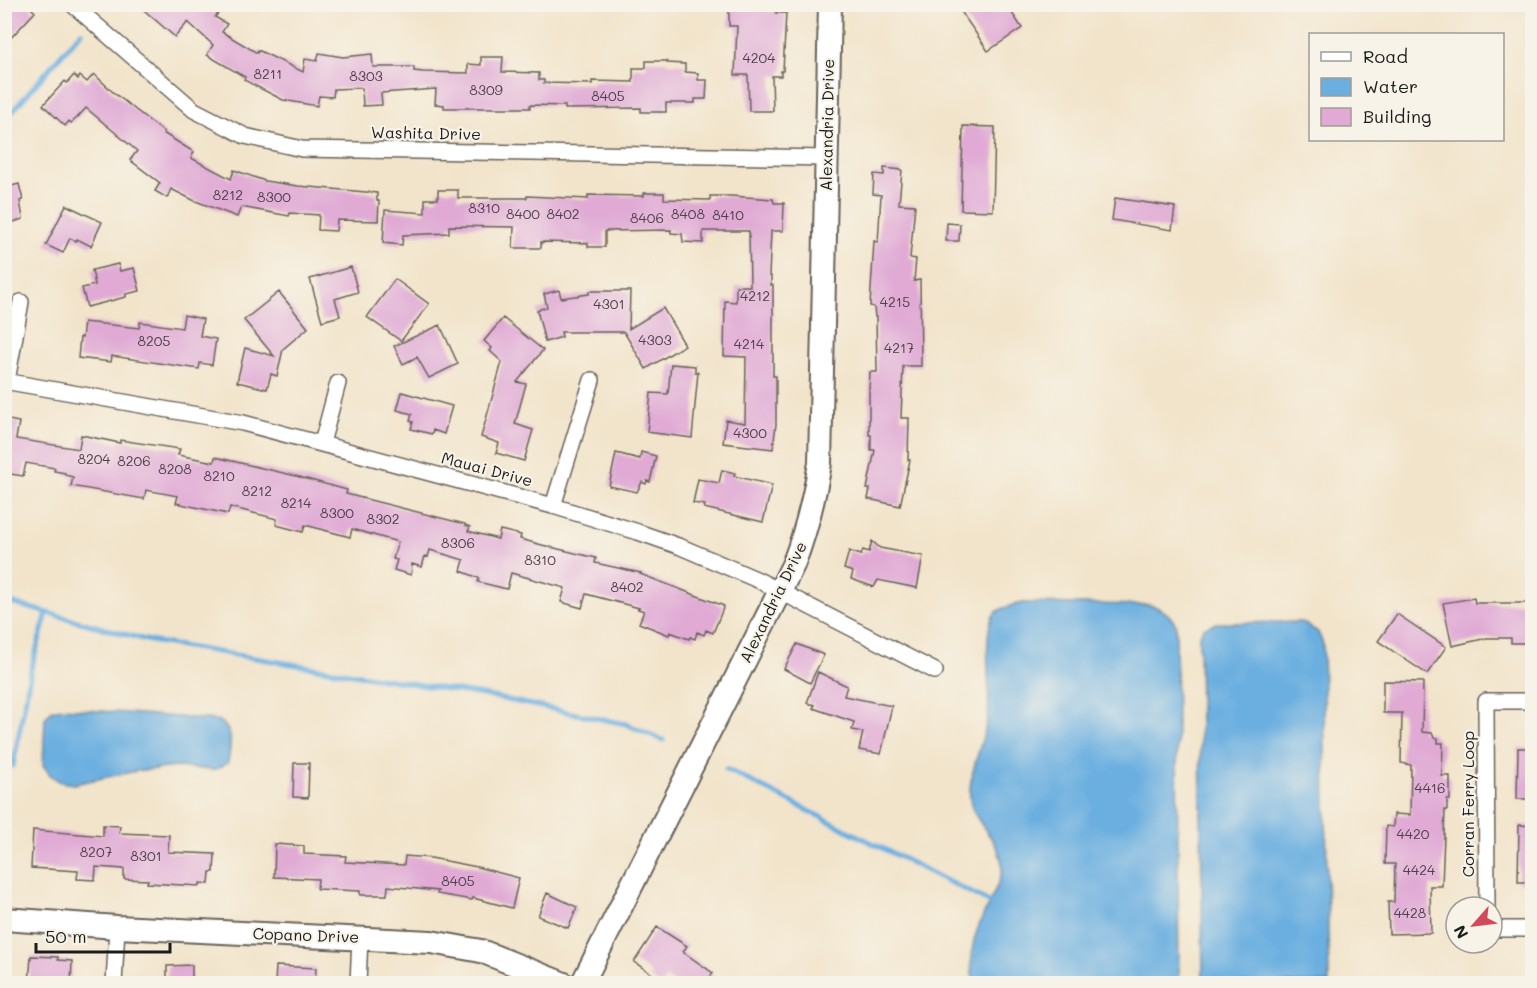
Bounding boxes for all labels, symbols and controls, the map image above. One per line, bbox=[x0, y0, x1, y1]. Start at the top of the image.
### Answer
legend bbox=[1309, 33, 1504, 141]
text: Road bbox=[1363, 44, 1408, 68]
house number: 4204 bbox=[743, 48, 776, 67]
street label: Alexandria Drive bbox=[815, 59, 838, 191]
house number: 8211 bbox=[254, 64, 282, 83]
house number: 8303 bbox=[349, 66, 383, 85]
text: Water bbox=[1363, 74, 1418, 98]
house number: 8309 bbox=[469, 80, 503, 99]
house number: 8405 bbox=[591, 86, 625, 105]
text: Building bbox=[1363, 104, 1431, 128]
street label: Washita Drive bbox=[371, 121, 481, 144]
house number: 8212 bbox=[213, 185, 243, 204]
house number: 8300 bbox=[257, 187, 291, 206]
house number: 8310 bbox=[468, 198, 500, 217]
house number: 8400 bbox=[506, 204, 540, 223]
house number: 8402 bbox=[546, 204, 580, 223]
house number: 8408 bbox=[671, 204, 705, 223]
house number: 8410 bbox=[712, 205, 744, 224]
house number: 8406 bbox=[630, 208, 664, 227]
house number: 4212 bbox=[740, 286, 770, 305]
house number: 4215 bbox=[880, 292, 910, 311]
house number: 4301 bbox=[593, 294, 625, 313]
house number: 4303 bbox=[638, 330, 672, 349]
house number: 8205 bbox=[137, 331, 171, 350]
house number: 4214 bbox=[734, 334, 765, 353]
house number: 4217 bbox=[884, 338, 914, 357]
house number: 4300 bbox=[733, 423, 767, 442]
street label: Mauai Drive bbox=[439, 446, 535, 491]
house number: 8204 bbox=[77, 449, 111, 468]
house number: 8206 bbox=[117, 451, 151, 470]
house number: 8208 bbox=[158, 459, 192, 478]
house number: 8210 bbox=[203, 466, 235, 485]
house number: 8212 bbox=[242, 481, 272, 500]
house number: 8214 bbox=[281, 493, 312, 512]
house number: 8300 bbox=[320, 503, 354, 522]
house number: 8302 bbox=[366, 509, 400, 528]
house number: 8306 bbox=[441, 533, 475, 552]
street label: Alexandria Drive bbox=[734, 538, 811, 666]
house number: 8310 bbox=[524, 550, 556, 569]
house number: 8402 bbox=[610, 577, 644, 596]
street label: Corran Ferry Loop bbox=[1457, 731, 1478, 877]
house number: 4416 bbox=[1414, 778, 1446, 797]
house number: 4420 bbox=[1397, 824, 1430, 843]
house number: 8207 bbox=[80, 842, 113, 861]
house number: 8301 bbox=[130, 846, 162, 865]
house number: 4424 bbox=[1403, 860, 1436, 879]
house number: 8405 bbox=[441, 871, 475, 890]
north arrow bbox=[1444, 895, 1504, 955]
house number: 4428 bbox=[1394, 903, 1426, 922]
scale bar bbox=[36, 916, 170, 954]
street label: Copano Drive bbox=[252, 922, 360, 947]
text: N bbox=[1448, 922, 1472, 943]
text: 50 m bbox=[45, 924, 87, 948]

